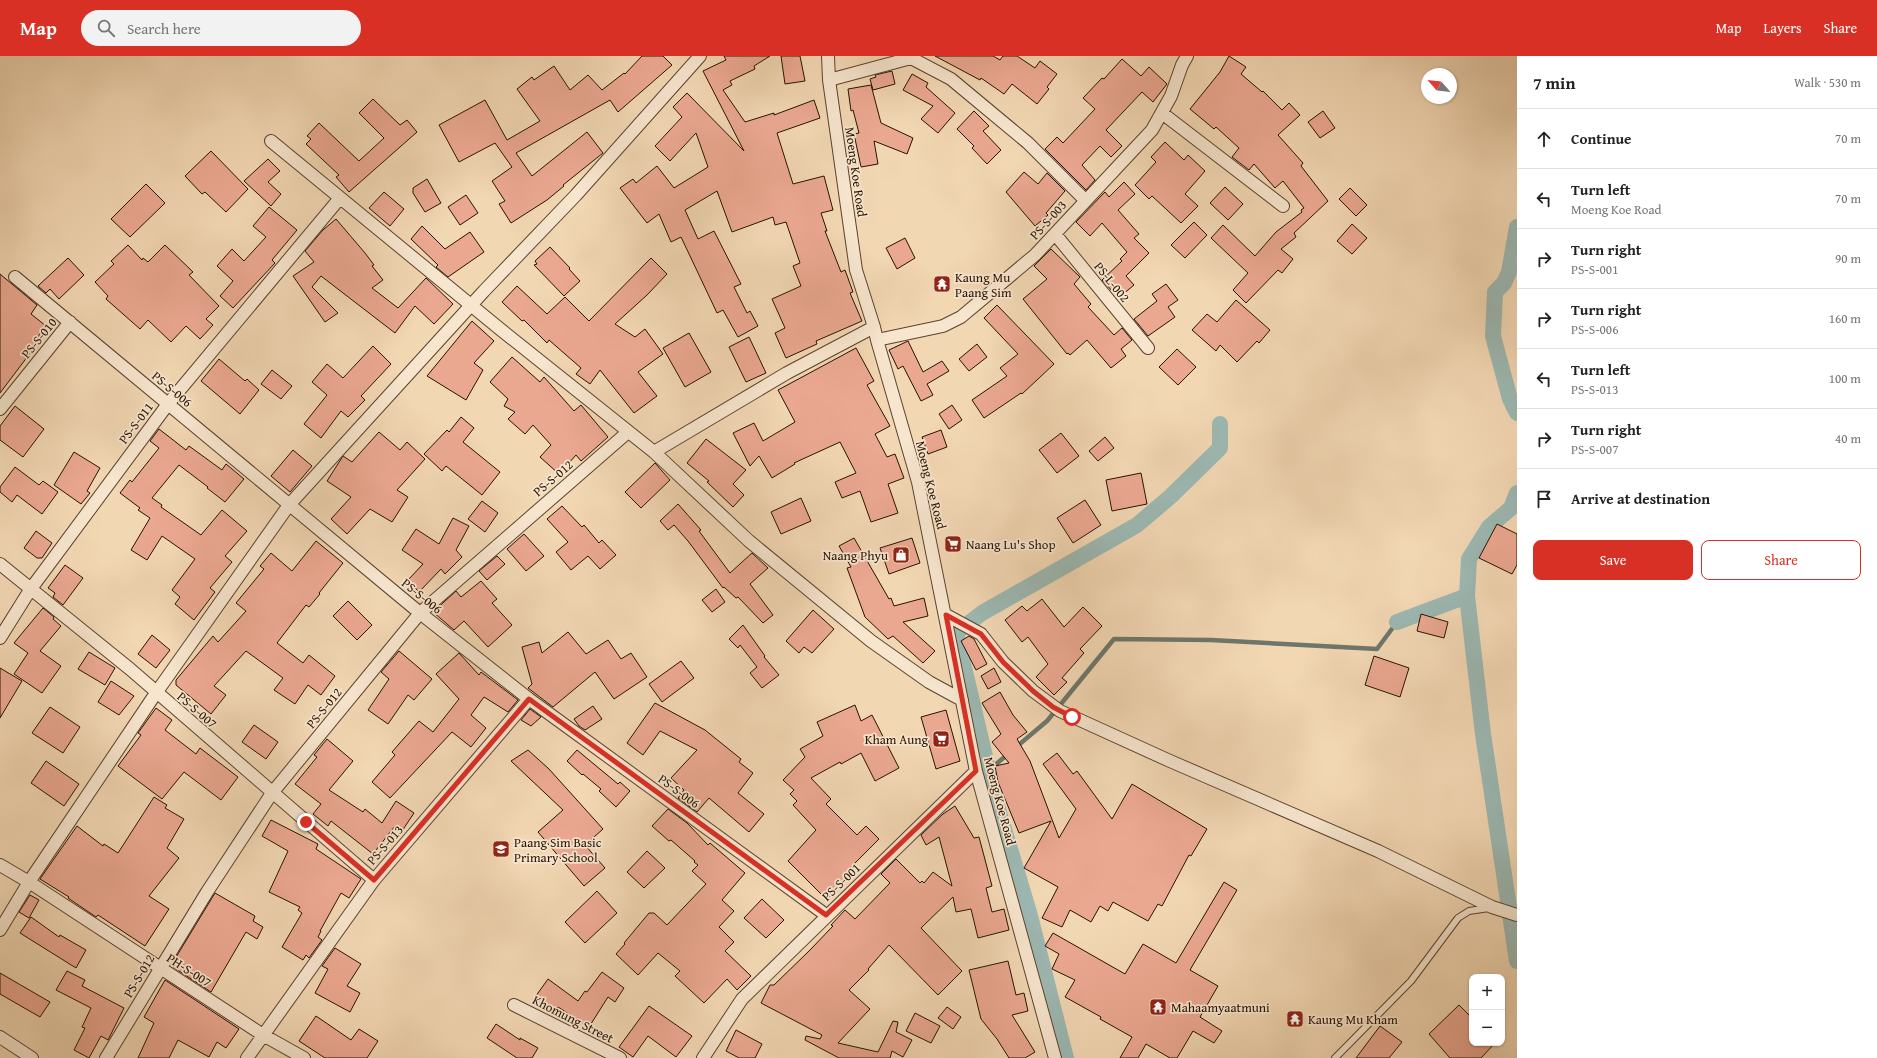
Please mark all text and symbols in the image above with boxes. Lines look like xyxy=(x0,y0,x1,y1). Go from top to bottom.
search box xyxy=(81,10,361,46)
text: Map xyxy=(20,14,57,42)
icon: search xyxy=(95,17,117,39)
text: Search here xyxy=(127,18,201,39)
text: Map xyxy=(1716,18,1742,38)
text: Layers xyxy=(1764,18,1802,38)
text: Share xyxy=(1824,18,1857,38)
north arrow xyxy=(1421,68,1457,104)
text: 7 min xyxy=(1533,70,1575,95)
text: Walk · 530 m xyxy=(1794,73,1861,92)
street label: Moeng Koe Road xyxy=(840,126,872,218)
icon: ahead xyxy=(1533,128,1555,150)
text: Continue xyxy=(1571,128,1632,149)
text: 70 m xyxy=(1835,129,1861,148)
text: Turn left xyxy=(1571,179,1630,200)
icon: left xyxy=(1533,188,1555,210)
text: 70 m xyxy=(1835,189,1861,208)
street label: PS-S-003 xyxy=(1025,196,1071,244)
text: Moeng Koe Road xyxy=(1571,200,1662,219)
text: Turn right xyxy=(1571,239,1642,260)
icon: right xyxy=(1533,248,1555,270)
text: 90 m xyxy=(1835,249,1861,268)
street label: PS-L-002 xyxy=(1090,258,1134,306)
text: PS-S-001 xyxy=(1571,260,1618,279)
place label: Kaung Mu Paang Sim xyxy=(955,268,1012,302)
temple icon: Kaung Mu Paang Sim xyxy=(932,274,952,294)
text: Turn right xyxy=(1571,299,1642,320)
icon: right xyxy=(1533,308,1555,330)
text: 160 m xyxy=(1829,309,1861,328)
street label: PS-S-010 xyxy=(17,314,61,362)
text: PS-S-006 xyxy=(1571,320,1618,339)
text: Turn left xyxy=(1571,359,1630,380)
street label: PS-S-006 xyxy=(148,366,196,412)
icon: left xyxy=(1533,368,1555,390)
text: 100 m xyxy=(1829,369,1861,388)
text: PS-S-013 xyxy=(1571,380,1618,399)
street label: PS-S-011 xyxy=(114,398,158,448)
text: Turn right xyxy=(1571,419,1642,440)
icon: right xyxy=(1533,428,1555,450)
text: 40 m xyxy=(1835,429,1861,448)
street label: Moeng Koe Road xyxy=(911,439,951,531)
text: PS-S-007 xyxy=(1571,440,1618,459)
street label: PS-S-012 xyxy=(529,455,577,501)
icon: arrive xyxy=(1533,488,1555,510)
text: Arrive at destination xyxy=(1571,488,1710,509)
supermarket icon: Naang Lu's Shop xyxy=(943,534,963,554)
place label: Naang Lu's Shop xyxy=(966,535,1055,554)
button: Save xyxy=(1533,540,1693,580)
button: Share xyxy=(1701,540,1861,580)
shop icon: Naang Phyu xyxy=(891,545,911,565)
place label: Naang Phyu xyxy=(823,546,888,565)
street label: PS-S-006 xyxy=(398,574,446,618)
street label: PS-S-012 xyxy=(302,684,346,732)
street label: PS-S-007 xyxy=(173,687,221,733)
route start xyxy=(1063,708,1081,726)
supermarket icon: Kham Aung xyxy=(931,729,951,749)
place label: Kham Aung xyxy=(865,730,929,749)
street label: Moeng Koe Road xyxy=(979,755,1021,847)
street label: PS-S-006 xyxy=(654,769,704,813)
route end xyxy=(297,813,315,831)
street label: PS-S-013 xyxy=(362,821,408,869)
place label: Paang Sim Basic Primary School xyxy=(514,833,602,867)
school or university icon: Paang Sim Basic Primary School xyxy=(491,839,511,859)
street label: PS-S-001 xyxy=(817,859,865,905)
street label: PH-S-007 xyxy=(163,949,215,991)
street label: PS-S-012 xyxy=(119,951,159,1001)
map controls xyxy=(1469,974,1505,1046)
button: + xyxy=(1469,974,1505,1010)
street label: Khomung Street xyxy=(529,990,617,1048)
temple icon: Mahaamyaatmuni xyxy=(1148,997,1168,1017)
place label: Mahaamyaatmuni xyxy=(1171,998,1270,1017)
temple icon: Kaung Mu Kham xyxy=(1285,1009,1305,1029)
place label: Kaung Mu Kham xyxy=(1308,1010,1398,1029)
button: − xyxy=(1469,1010,1505,1046)

